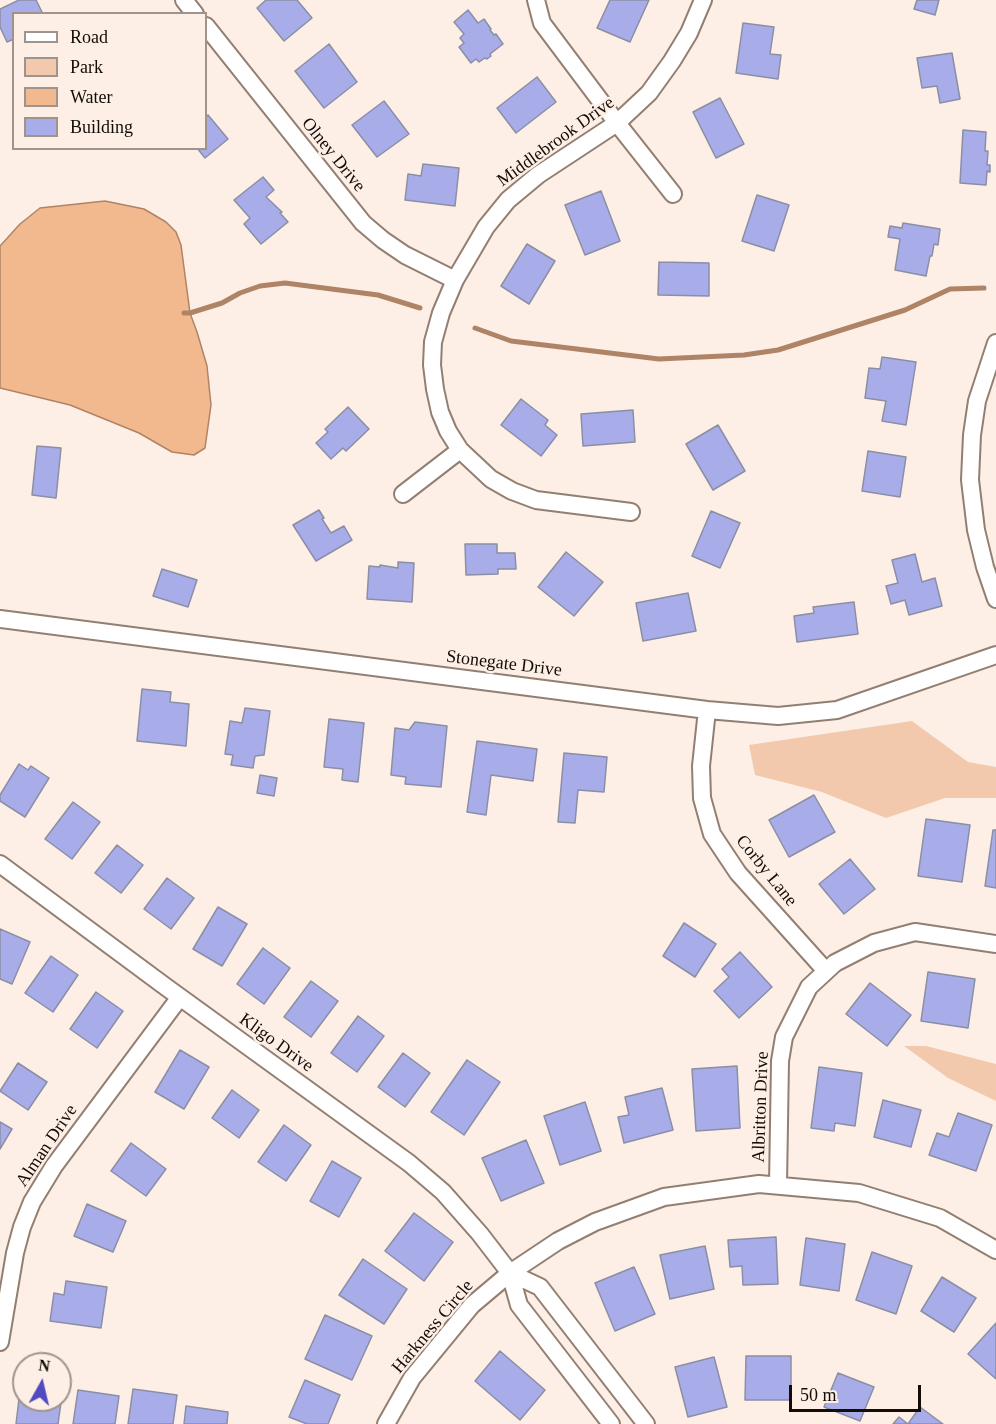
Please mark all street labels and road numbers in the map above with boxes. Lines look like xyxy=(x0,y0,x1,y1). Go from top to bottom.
street label: Middlebrook Drive xyxy=(493,92,619,192)
street label: Olney Drive xyxy=(296,113,370,197)
street label: Stonegate Drive xyxy=(445,646,563,682)
street label: Corby Lane xyxy=(731,831,801,911)
street label: Kligo Drive xyxy=(235,1009,317,1077)
street label: Albritton Drive xyxy=(748,1051,774,1163)
street label: Alman Drive xyxy=(12,1101,82,1191)
street label: Harkness Circle xyxy=(388,1276,478,1378)

